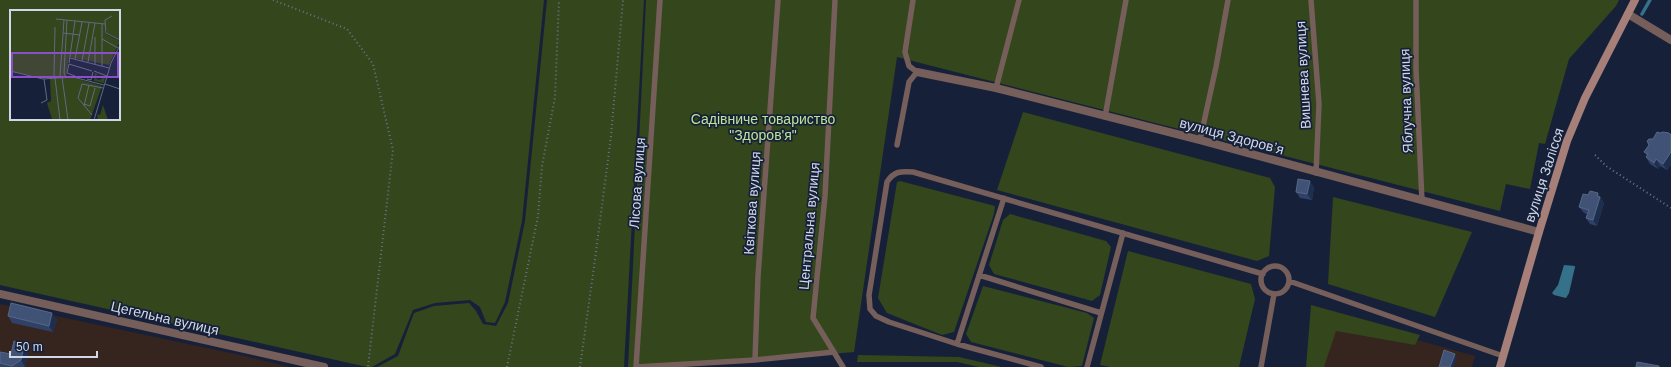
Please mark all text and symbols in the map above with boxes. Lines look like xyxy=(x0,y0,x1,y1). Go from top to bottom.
inset map xyxy=(10,10,120,120)
street label: Вишнева вулиця xyxy=(1292,21,1314,129)
street label: Яблучна вулиця xyxy=(1396,48,1416,154)
park label: Садівниче товариство "Здоров'я" xyxy=(691,111,835,143)
street label: вулиця Здоровʼя xyxy=(1178,114,1286,158)
street label: вулиця Залісся xyxy=(1521,126,1567,224)
street label: Лісова вулиця xyxy=(626,137,648,229)
street label: Квіткова вулиця xyxy=(740,151,764,255)
street label: Центральна вулиця xyxy=(795,161,823,291)
street label: Цегельна вулиця xyxy=(109,298,221,338)
scale bar xyxy=(10,333,97,359)
text: 50 m xyxy=(16,340,43,354)

